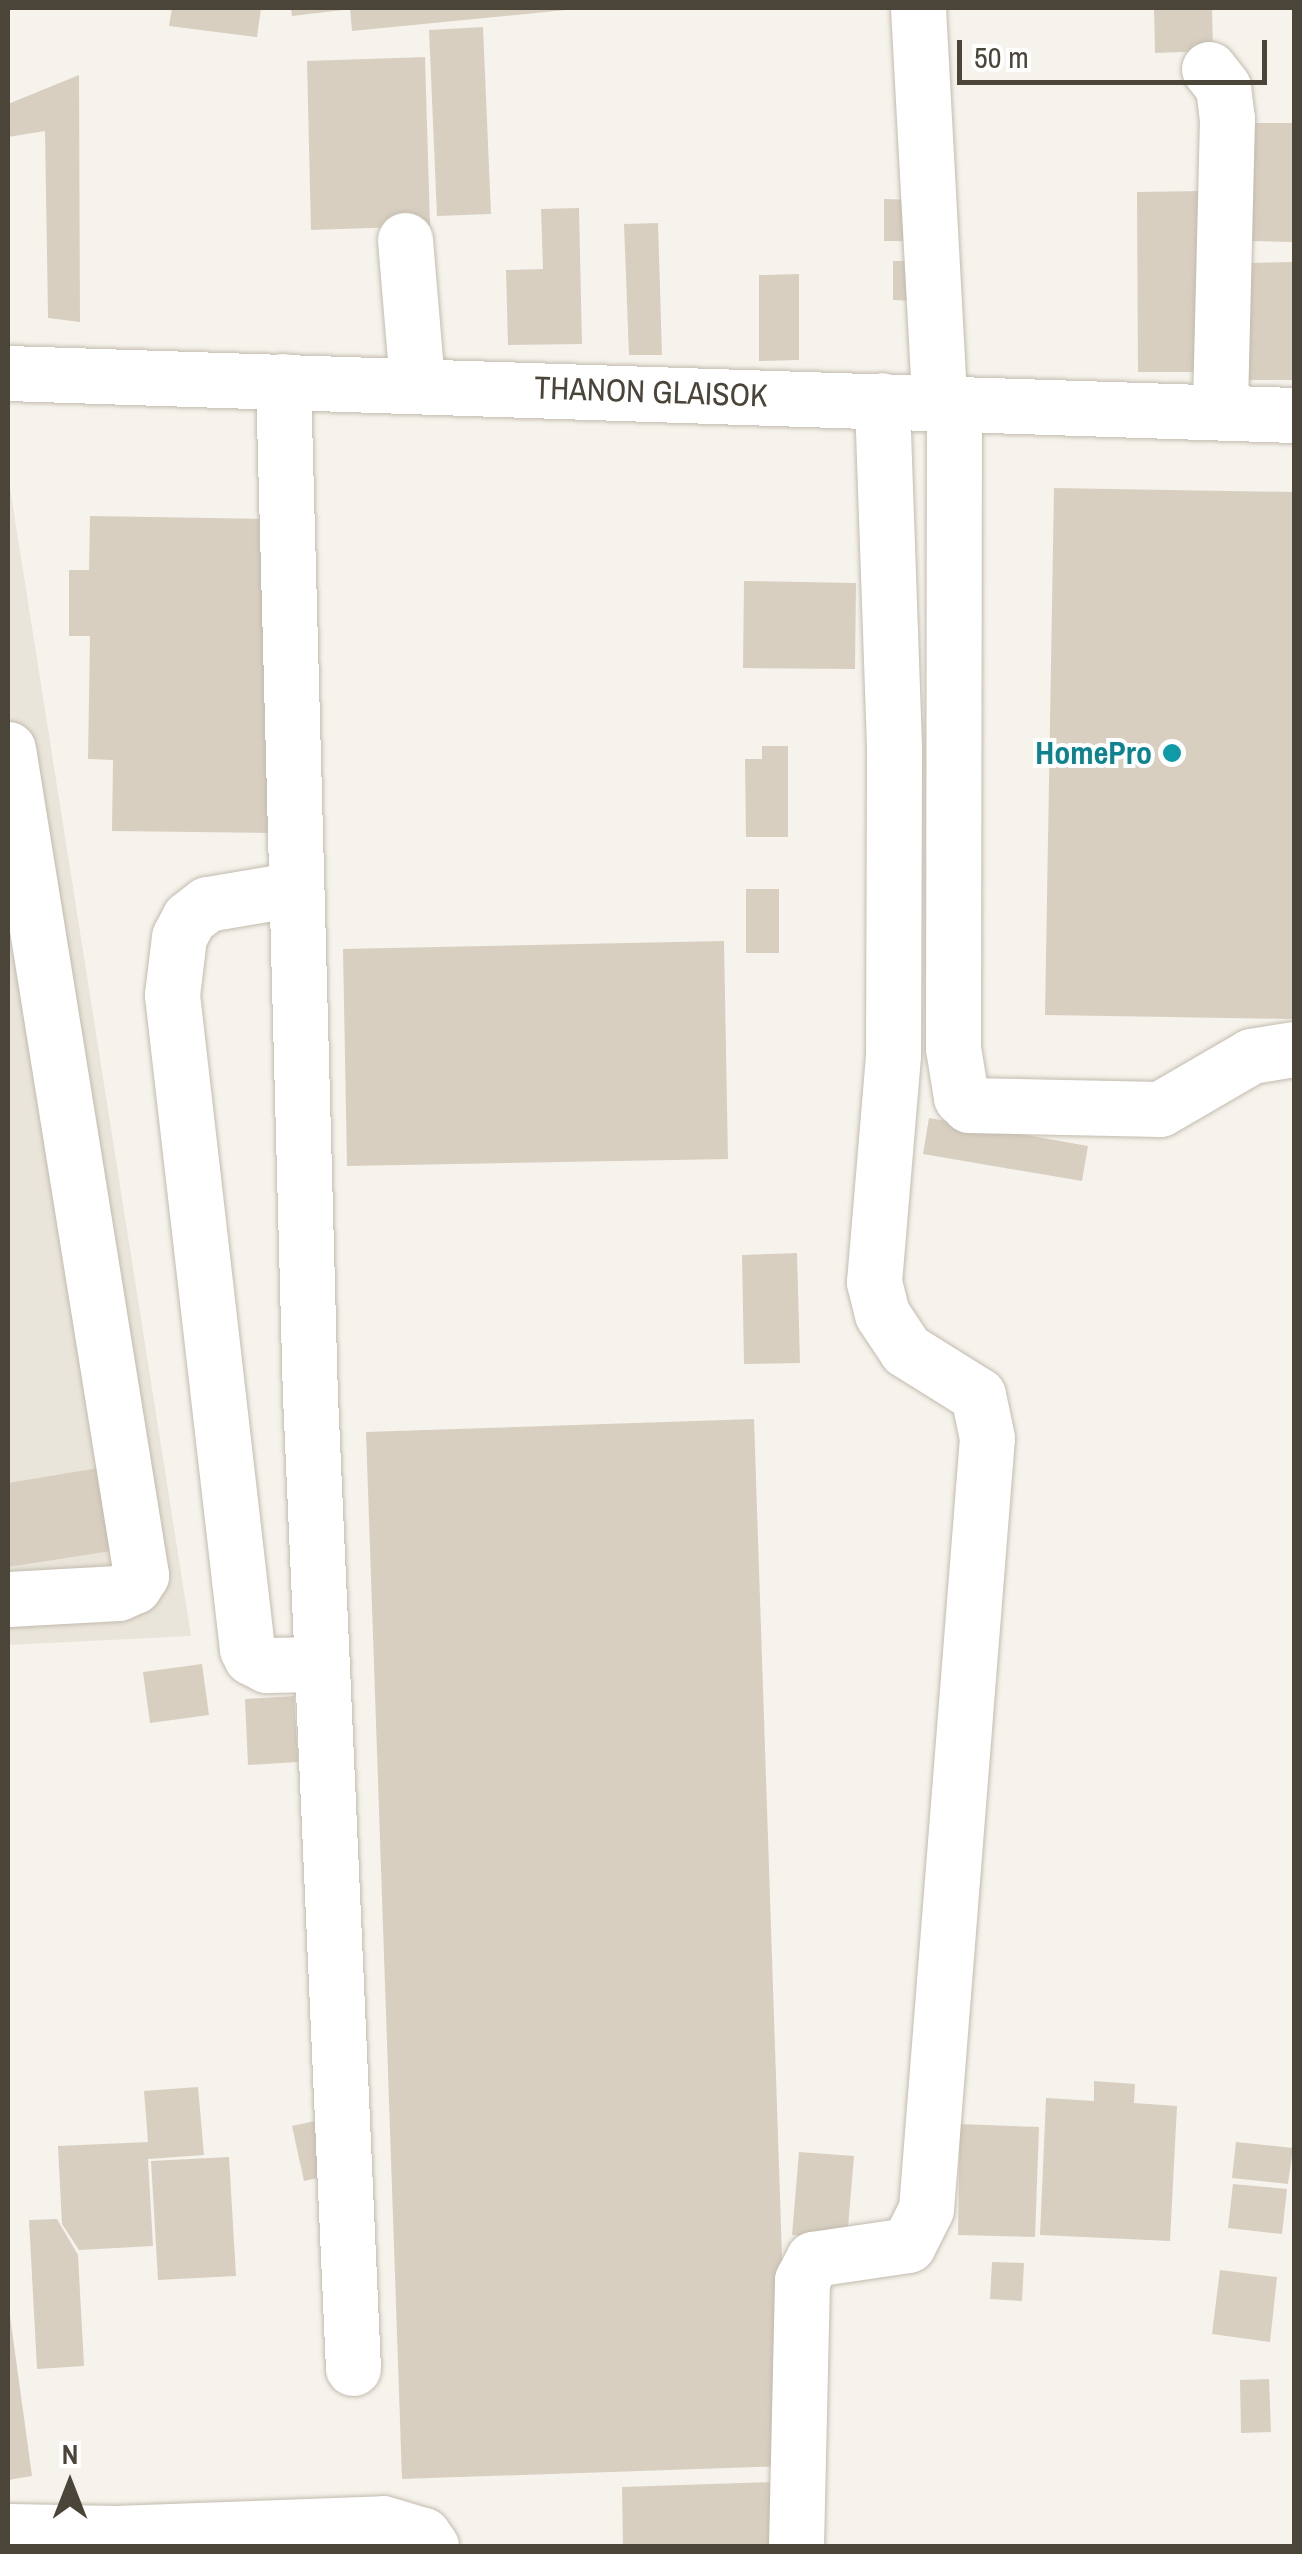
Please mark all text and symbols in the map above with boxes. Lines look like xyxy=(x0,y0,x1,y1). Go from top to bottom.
scale bar xyxy=(962,20,1272,82)
text: 50 m xyxy=(974,37,1029,77)
street label: THANON GLAISOK xyxy=(534,369,768,415)
place label: HomePro xyxy=(1035,734,1152,772)
marker: HomePro xyxy=(1161,742,1183,764)
north arrow xyxy=(20,2434,120,2534)
text: N xyxy=(62,2435,78,2473)

